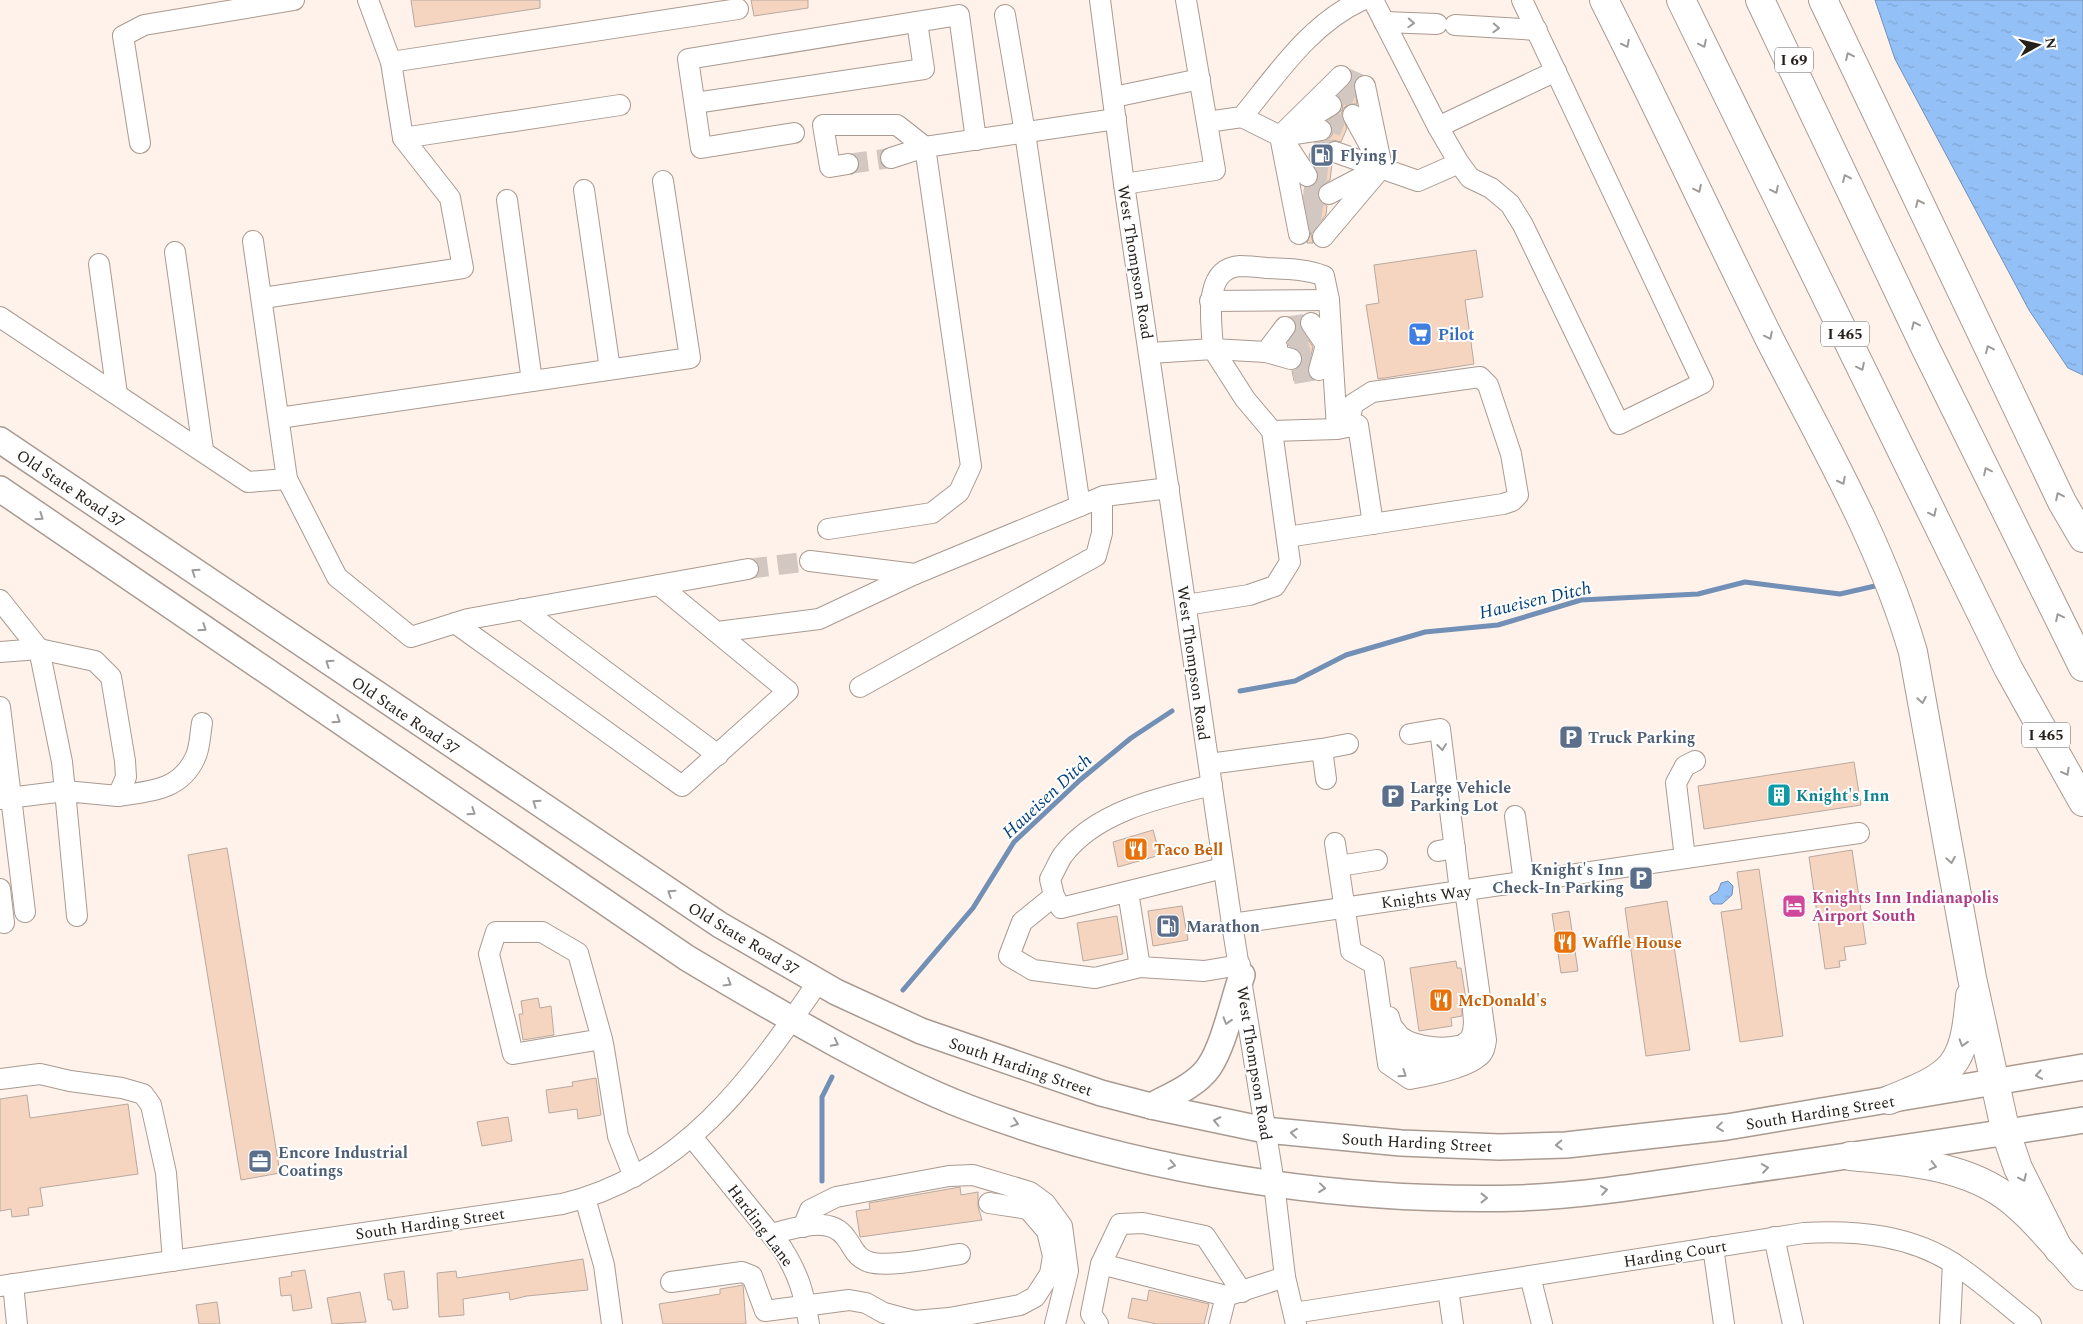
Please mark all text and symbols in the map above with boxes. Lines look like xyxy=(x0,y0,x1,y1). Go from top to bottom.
one-way arrow xyxy=(1407,18,1415,28)
north arrow xyxy=(2013,20,2063,70)
one-way arrow xyxy=(1492,22,1500,33)
text: N xyxy=(2039,36,2062,50)
one-way arrow xyxy=(1620,38,1630,47)
one-way arrow xyxy=(1697,39,1707,48)
road number: I 69 xyxy=(1775,48,1813,72)
one-way arrow xyxy=(1845,52,1856,61)
fuel station icon: Flying J xyxy=(1309,142,1335,168)
place label: Flying J xyxy=(1340,144,1398,168)
one-way arrow xyxy=(1842,174,1852,183)
street label: West Thompson Road xyxy=(1111,183,1159,341)
one-way arrow xyxy=(1692,184,1702,193)
one-way arrow xyxy=(1768,184,1778,193)
one-way arrow xyxy=(1915,199,1925,208)
supermarket icon: Pilot xyxy=(1407,321,1433,347)
one-way arrow xyxy=(1911,321,1922,330)
road number: I 465 xyxy=(1821,322,1869,346)
place label: Pilot xyxy=(1438,323,1474,347)
one-way arrow xyxy=(1762,331,1773,340)
one-way arrow xyxy=(1985,345,1995,354)
one-way arrow xyxy=(1855,362,1865,371)
street label: Old State Road 37 xyxy=(11,444,129,534)
one-way arrow xyxy=(1983,467,1993,476)
one-way arrow xyxy=(1836,475,1846,484)
one-way arrow xyxy=(2055,492,2065,501)
one-way arrow xyxy=(1926,508,1937,517)
one-way arrow xyxy=(34,511,44,520)
one-way arrow xyxy=(191,568,200,578)
water label: Haueisen Ditch xyxy=(1476,574,1594,626)
street label: West Thompson Road xyxy=(1170,584,1216,742)
one-way arrow xyxy=(2054,613,2065,622)
one-way arrow xyxy=(198,622,207,631)
one-way arrow xyxy=(325,659,334,669)
street label: Old State Road 37 xyxy=(346,671,464,761)
one-way arrow xyxy=(1916,696,1927,705)
one-way arrow xyxy=(332,714,341,723)
road number: I 465 xyxy=(2022,722,2070,748)
parking icon: Truck Parking xyxy=(1558,724,1584,750)
place label: Truck Parking xyxy=(1588,726,1696,750)
one-way arrow xyxy=(1436,744,1447,752)
water label: Haueisen Ditch xyxy=(996,748,1098,845)
one-way arrow xyxy=(2060,766,2070,775)
place label: Large Vehicle Parking Lot xyxy=(1410,776,1511,818)
building icon: Knight's Inn xyxy=(1766,782,1792,808)
parking icon: Large Vehicle Parking Lot xyxy=(1380,783,1406,809)
place label: Knight's Inn xyxy=(1796,784,1890,808)
one-way arrow xyxy=(533,800,542,809)
one-way arrow xyxy=(466,806,475,815)
restaurant icon: Taco Bell xyxy=(1123,836,1149,862)
place label: Taco Bell xyxy=(1154,838,1223,862)
one-way arrow xyxy=(1945,856,1955,865)
place label: Knight's Inn Check-In Parking xyxy=(1492,858,1624,900)
parking icon: Knight's Inn Check-In Parking xyxy=(1628,865,1654,891)
street label: Knights Way xyxy=(1379,879,1474,915)
place label: Knights Inn Indianapolis Airport South xyxy=(1812,886,1999,928)
one-way arrow xyxy=(667,890,676,900)
hotel icon: Knights Inn Indianapolis Airport South xyxy=(1781,893,1807,919)
street label: Old State Road 37 xyxy=(683,896,804,982)
fuel station icon: Marathon xyxy=(1155,913,1181,939)
place label: Marathon xyxy=(1186,915,1260,939)
restaurant icon: Waffle House xyxy=(1552,929,1578,955)
place label: Waffle House xyxy=(1582,931,1682,955)
one-way arrow xyxy=(723,977,732,986)
street label: West Thompson Road xyxy=(1230,984,1278,1142)
restaurant icon: McDonald's xyxy=(1428,987,1454,1013)
place label: McDonald's xyxy=(1458,989,1547,1013)
one-way arrow xyxy=(1222,1017,1232,1025)
street label: South Harding Street xyxy=(946,1031,1096,1103)
one-way arrow xyxy=(829,1037,838,1047)
one-way arrow xyxy=(1958,1038,1968,1047)
one-way arrow xyxy=(1397,1068,1406,1077)
one-way arrow xyxy=(2035,1069,2044,1080)
street label: South Harding Street xyxy=(1744,1089,1897,1137)
one-way arrow xyxy=(1213,1116,1222,1127)
one-way arrow xyxy=(1011,1118,1019,1128)
one-way arrow xyxy=(1716,1122,1725,1132)
street label: South Harding Street xyxy=(1341,1127,1493,1159)
one-way arrow xyxy=(1289,1128,1297,1139)
one-way arrow xyxy=(1555,1140,1563,1151)
place label: Encore Industrial Coatings xyxy=(278,1141,408,1183)
office icon: Encore Industrial Coatings xyxy=(247,1148,273,1174)
one-way arrow xyxy=(1168,1159,1177,1169)
one-way arrow xyxy=(1929,1160,1938,1171)
one-way arrow xyxy=(1761,1163,1770,1173)
one-way arrow xyxy=(2017,1173,2027,1182)
street label: Harding Lane xyxy=(721,1179,799,1272)
one-way arrow xyxy=(1318,1182,1326,1193)
one-way arrow xyxy=(1601,1185,1609,1196)
one-way arrow xyxy=(1480,1193,1488,1203)
street label: South Harding Street xyxy=(354,1202,507,1246)
street label: Harding Court xyxy=(1622,1234,1729,1274)

